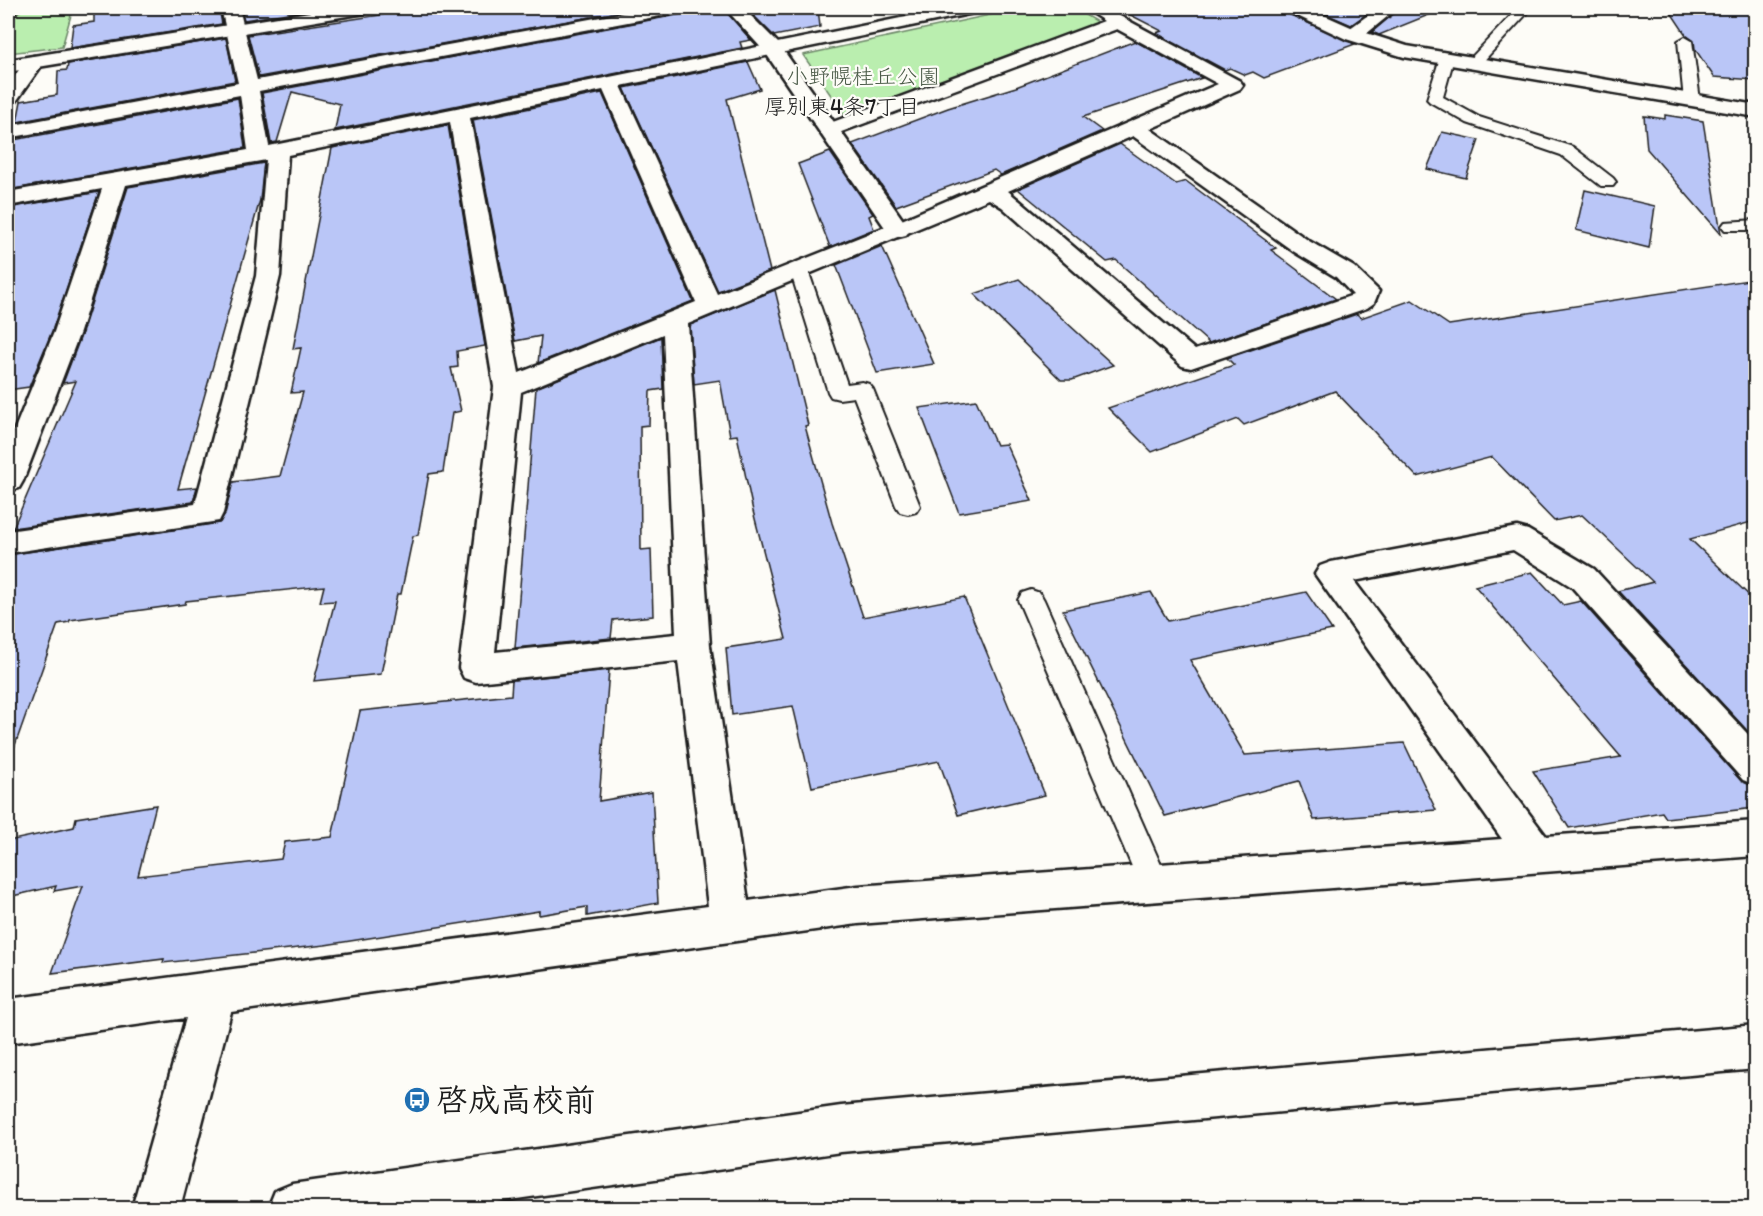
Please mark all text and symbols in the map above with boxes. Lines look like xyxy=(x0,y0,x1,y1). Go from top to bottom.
park label: 小野幌桂丘公園 xyxy=(786,63,940,90)
district label: 厚別東4条7丁目 xyxy=(764,93,920,120)
place label: 啓成高校前 xyxy=(436,1081,596,1119)
bus stop icon: 啓成高校前 xyxy=(402,1085,432,1115)

